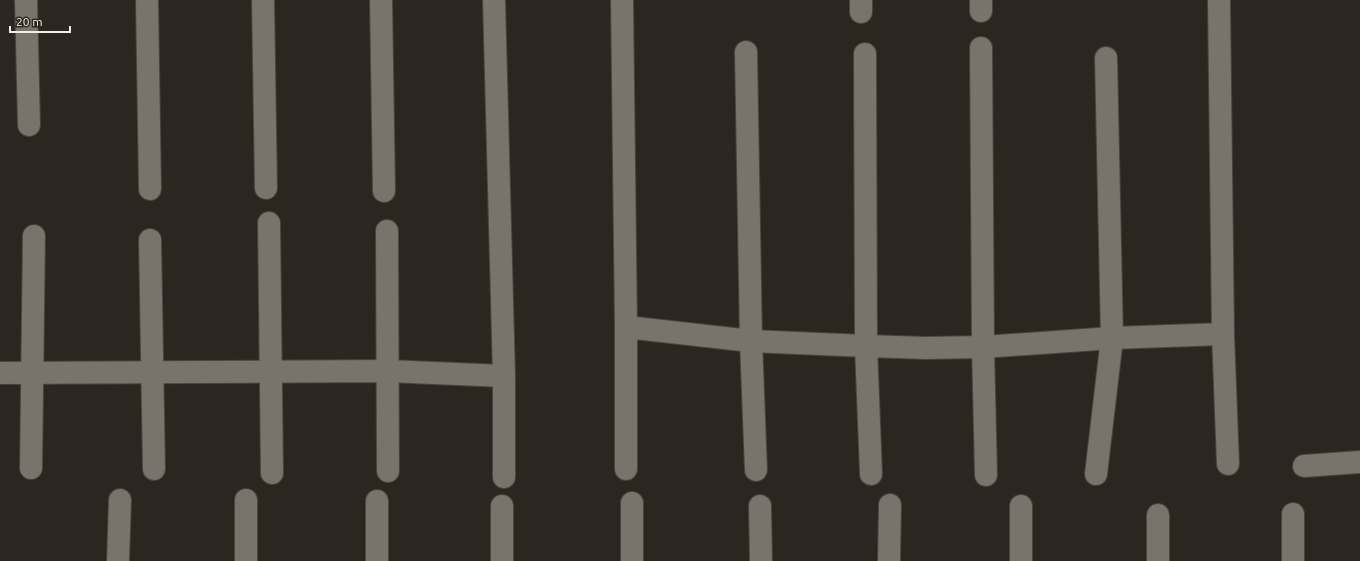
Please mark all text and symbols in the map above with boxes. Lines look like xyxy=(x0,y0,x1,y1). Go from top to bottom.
scale bar xyxy=(10,8,70,34)
text: 20 m xyxy=(16,15,43,28)

